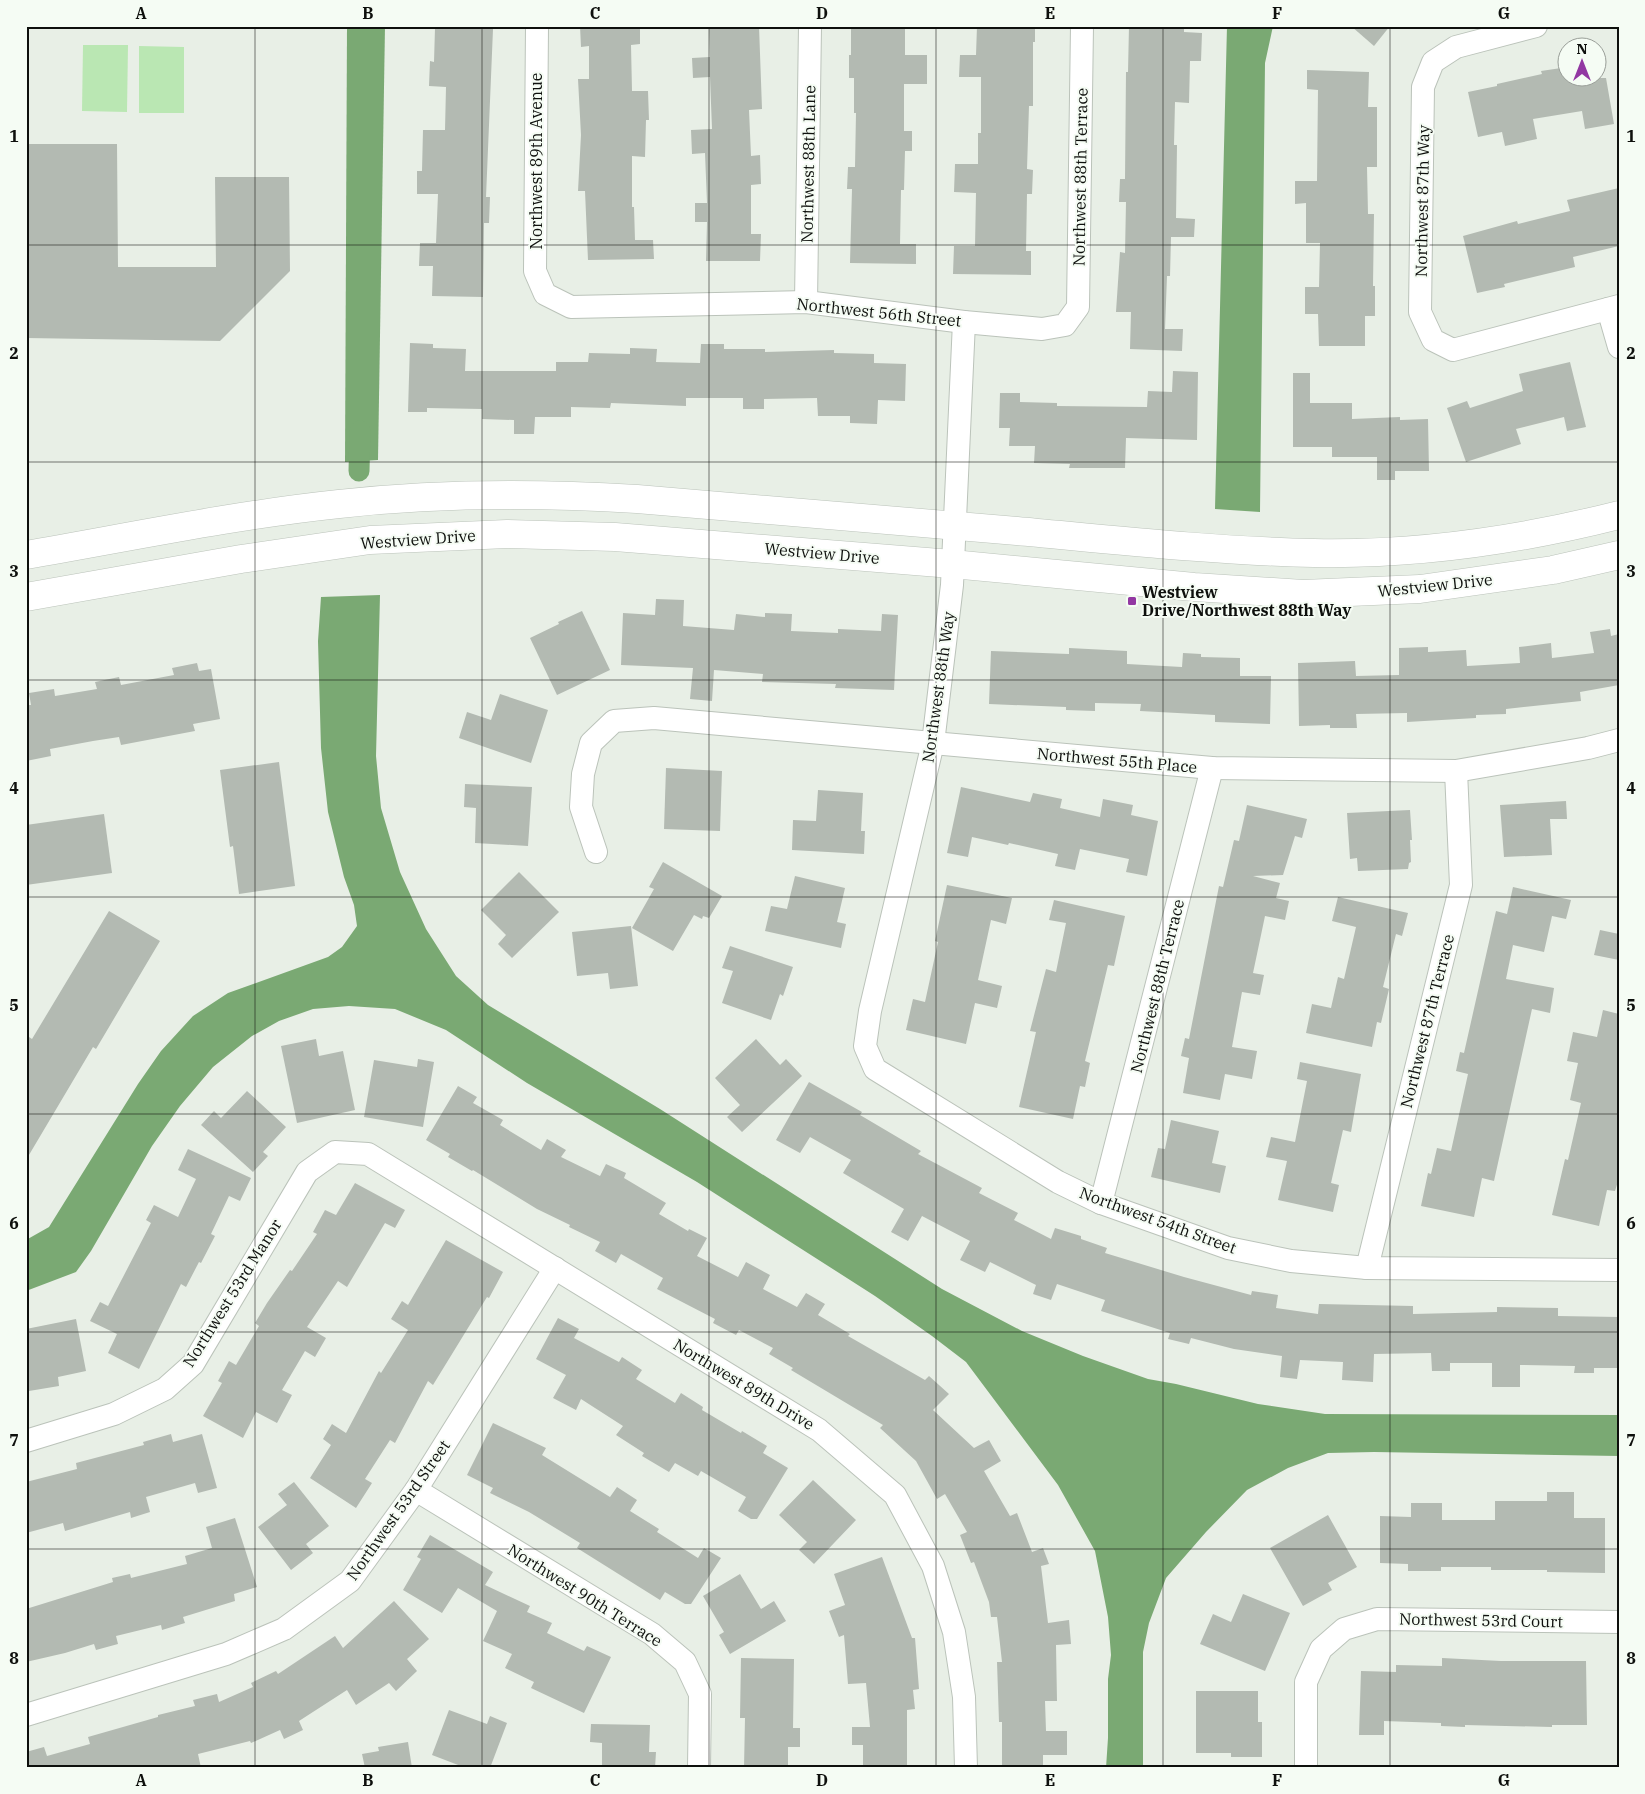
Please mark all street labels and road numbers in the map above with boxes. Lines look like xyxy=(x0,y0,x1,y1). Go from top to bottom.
street label: Northwest 89th Avenue xyxy=(526,73,546,249)
street label: Northwest 88th Lane xyxy=(797,85,819,243)
street label: Northwest 88th Terrace xyxy=(1068,88,1092,266)
street label: Northwest 87th Way xyxy=(1411,124,1433,277)
street label: Northwest 56th Street xyxy=(796,293,963,331)
street label: Westview Drive xyxy=(360,525,476,553)
street label: Westview Drive xyxy=(764,538,880,568)
street label: Westview Drive xyxy=(1377,569,1493,601)
street label: Northwest 88th Way xyxy=(918,610,959,764)
street label: Northwest 55th Place xyxy=(1036,743,1198,777)
street label: Northwest 88th Terrace xyxy=(1126,897,1188,1075)
street label: Northwest 87th Terrace xyxy=(1396,932,1458,1110)
street label: Northwest 54th Street xyxy=(1077,1182,1240,1258)
street label: Northwest 53rd Manor xyxy=(178,1215,286,1371)
street label: Northwest 89th Drive xyxy=(670,1334,818,1434)
street label: Northwest 53rd Street xyxy=(342,1436,454,1584)
street label: Northwest 90th Terrace xyxy=(504,1539,666,1651)
street label: Northwest 53rd Court xyxy=(1399,1609,1563,1631)

